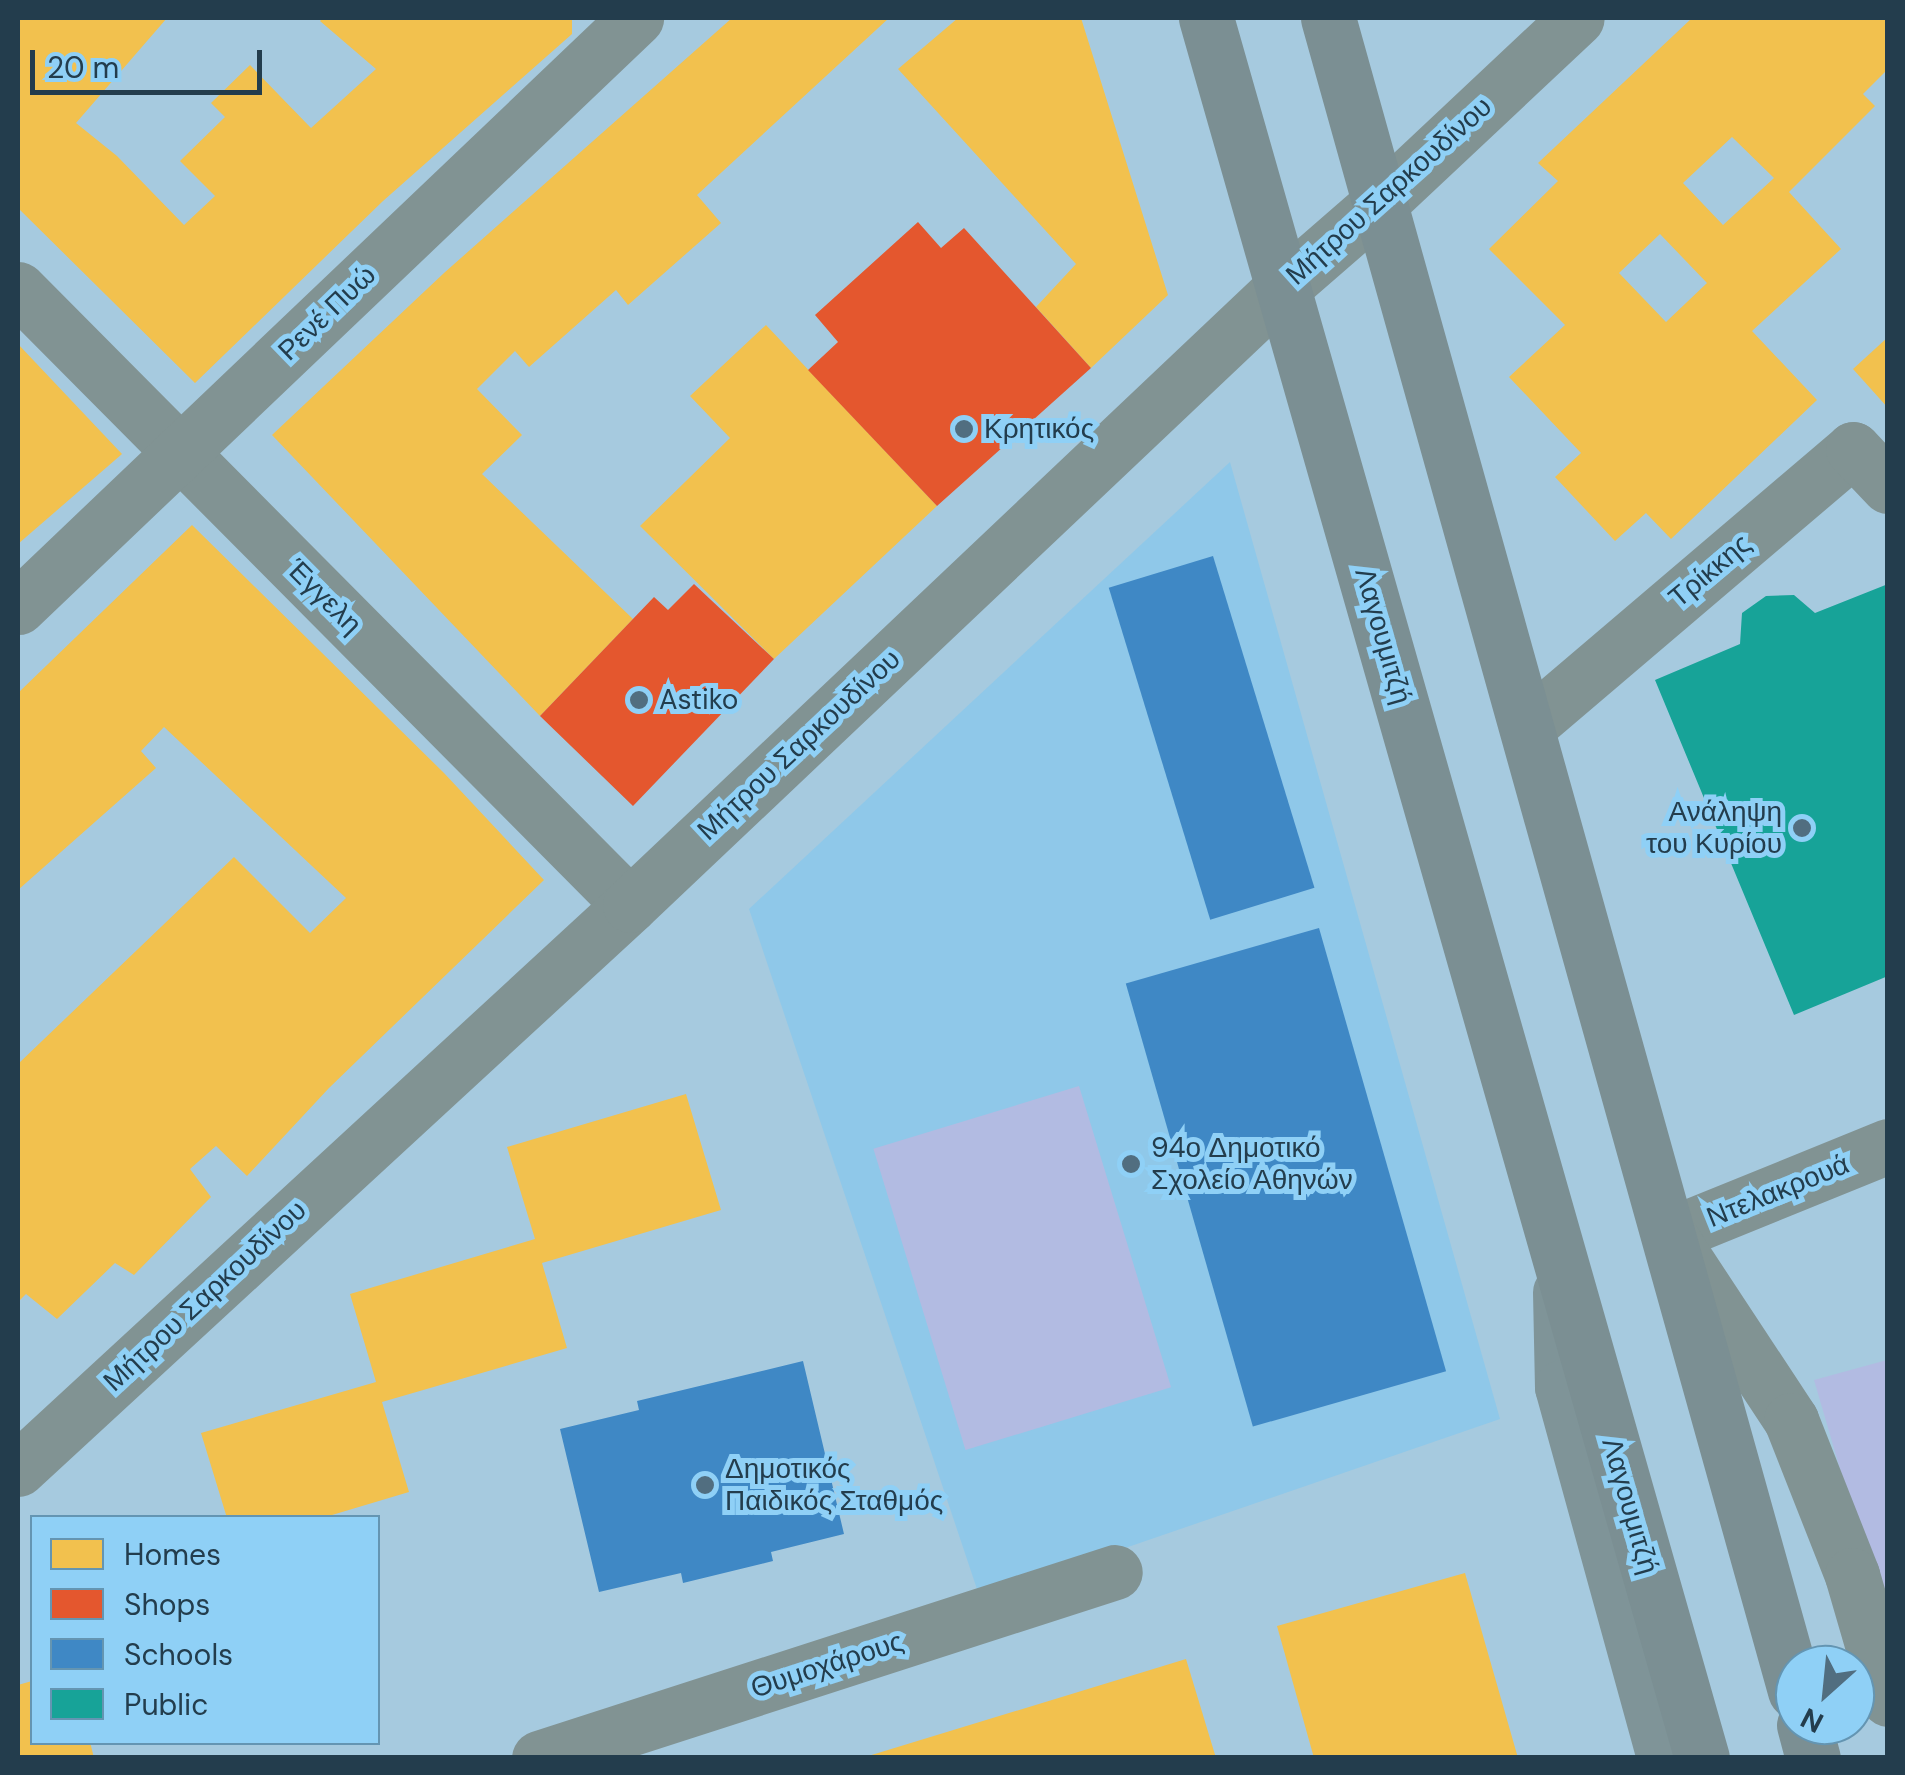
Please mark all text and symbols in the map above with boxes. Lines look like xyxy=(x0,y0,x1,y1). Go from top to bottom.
scale bar xyxy=(35,30,268,92)
text: 20 m xyxy=(47,48,119,87)
street label: Μήτρου Σαρκουδίνου xyxy=(1279,90,1499,292)
street label: Ρενέ Πυώ xyxy=(271,258,383,368)
place label: Κρητικός xyxy=(984,412,1094,446)
marker: Κρητικός xyxy=(953,418,975,440)
street label: Τρίκκης xyxy=(1662,527,1758,615)
street label: Έγγελη xyxy=(280,553,368,641)
street label: Λαγουμιτζή xyxy=(1348,564,1418,708)
street label: Μήτρου Σαρκουδίνου xyxy=(691,642,907,848)
place label: Astiko xyxy=(659,683,738,717)
marker: Astiko xyxy=(628,689,650,711)
place label: Ανάληψη του Κυρίου xyxy=(1646,795,1782,861)
marker: Ανάληψη του Κυρίου xyxy=(1791,817,1813,839)
place label: 94ο Δημοτικό Σχολείο Αθηνών xyxy=(1151,1131,1353,1197)
street label: Ντελακρουά xyxy=(1702,1147,1854,1235)
marker: 94ο Δημοτικό Σχολείο Αθηνών xyxy=(1120,1153,1142,1175)
street label: Μήτρου Σαρκουδίνου xyxy=(97,1193,313,1399)
street label: Λαγουμιτζή xyxy=(1595,1434,1665,1578)
place label: Δημοτικός Παιδικός Σταθμός xyxy=(725,1452,943,1518)
marker: Δημοτικός Παιδικός Σταθμός xyxy=(694,1474,716,1496)
legend xyxy=(30,1515,380,1745)
text: Homes xyxy=(124,1535,221,1574)
text: Shops xyxy=(124,1585,210,1624)
street label: Θυμοχάρους xyxy=(746,1625,908,1705)
text: Schools xyxy=(124,1635,233,1674)
north arrow xyxy=(1775,1645,1875,1745)
text: Public xyxy=(124,1685,208,1724)
text: N xyxy=(1795,1699,1830,1742)

